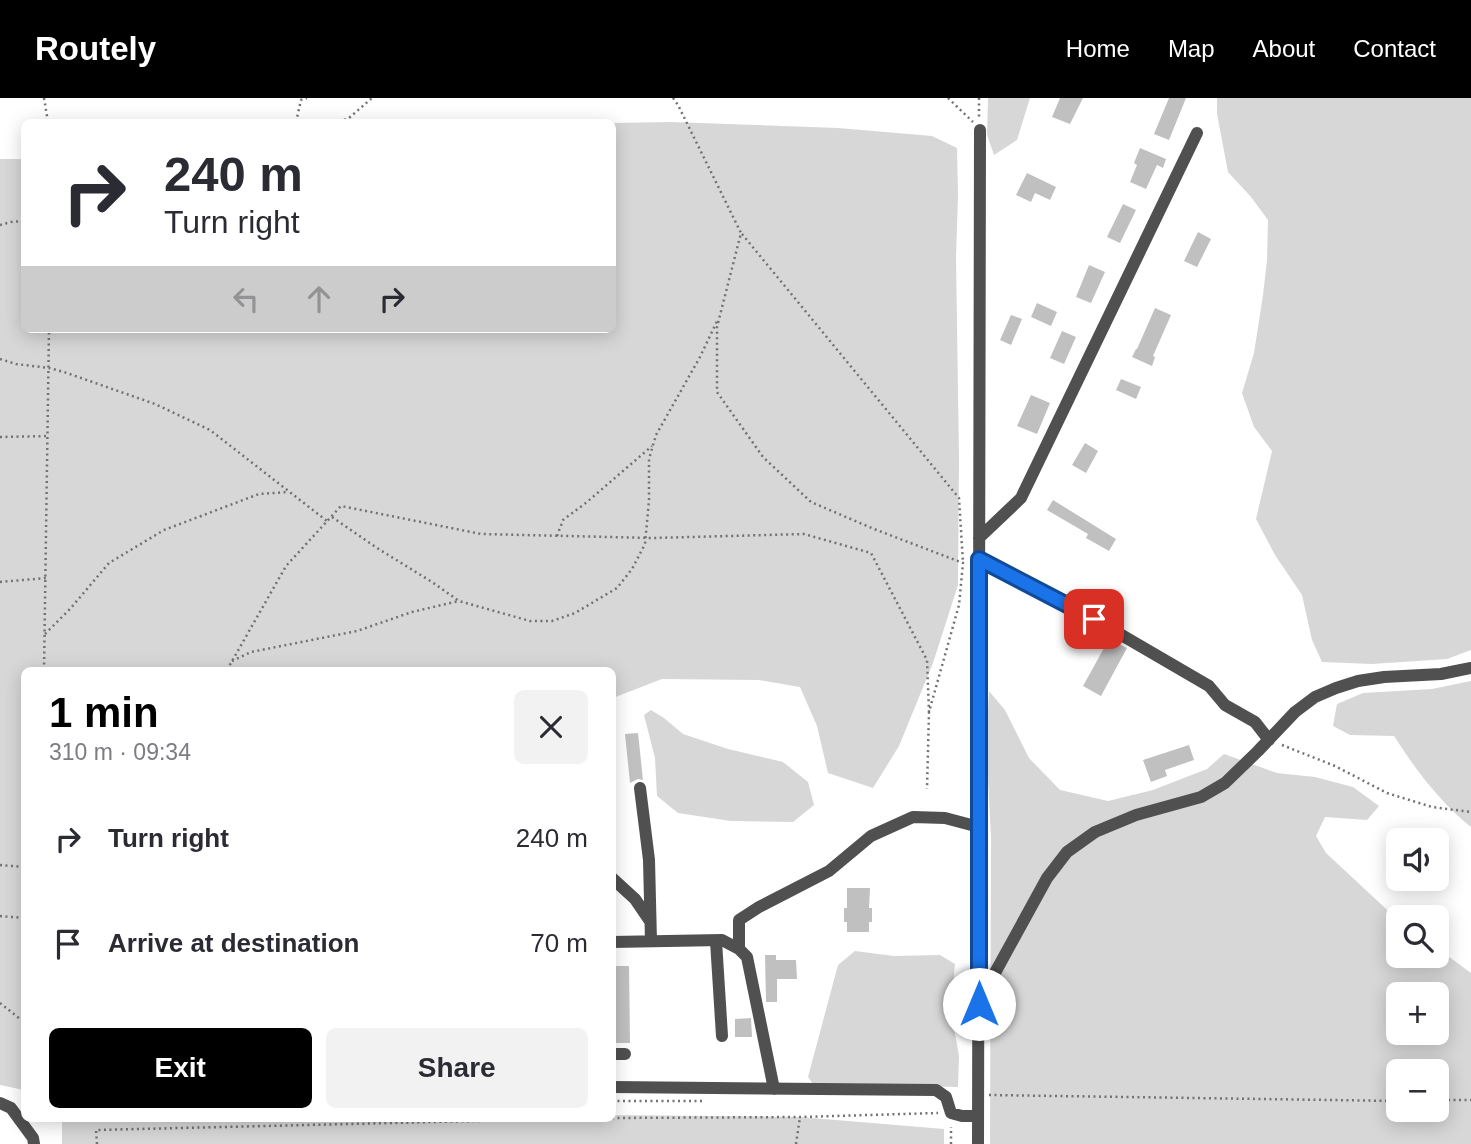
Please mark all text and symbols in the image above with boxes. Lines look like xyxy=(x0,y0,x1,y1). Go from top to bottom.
text: Routely xyxy=(35,30,156,67)
text: Home xyxy=(1066,35,1130,62)
text: Map xyxy=(1168,35,1215,62)
text: About xyxy=(1253,35,1315,62)
text: Contact xyxy=(1353,35,1436,62)
icon: right xyxy=(49,147,140,238)
text: 240 m xyxy=(164,147,303,201)
text: Turn right xyxy=(164,204,300,240)
icon: left xyxy=(227,280,265,318)
icon: ahead xyxy=(300,280,338,318)
icon: right xyxy=(373,280,411,318)
pin xyxy=(1064,589,1124,649)
icon: arrive xyxy=(1075,600,1113,638)
text: 1 min xyxy=(49,689,159,736)
button: close xyxy=(514,690,588,764)
text: 310 m · 09:34 xyxy=(49,739,191,765)
icon: right xyxy=(49,820,87,858)
text: Turn right xyxy=(108,823,229,853)
text: 240 m xyxy=(516,823,588,853)
map controls xyxy=(1386,828,1449,1122)
button: sound xyxy=(1386,828,1449,891)
button: search xyxy=(1386,905,1449,968)
icon: arrive xyxy=(49,925,87,963)
text: Arrive at destination xyxy=(108,928,359,958)
text: 70 m xyxy=(530,928,588,958)
position arrow xyxy=(942,967,1016,1041)
button: + xyxy=(1386,982,1449,1045)
button: Exit xyxy=(49,1028,312,1108)
button: Share xyxy=(326,1028,588,1108)
button: − xyxy=(1386,1059,1449,1122)

